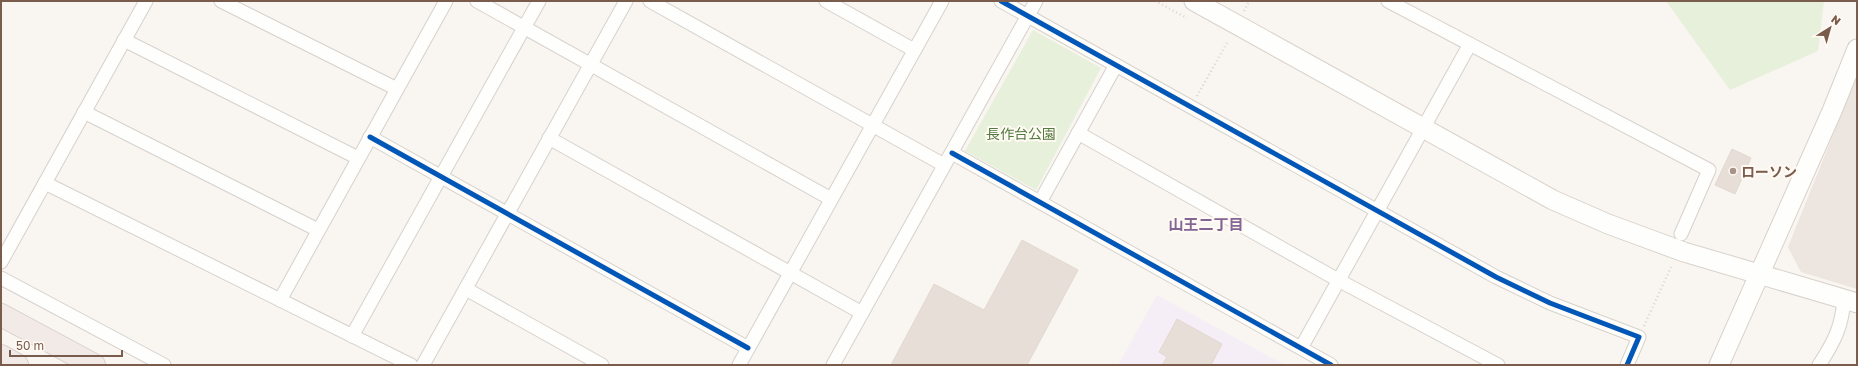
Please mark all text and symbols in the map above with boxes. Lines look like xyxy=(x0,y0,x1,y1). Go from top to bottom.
north arrow xyxy=(1810,8,1850,48)
text: N xyxy=(1829,12,1844,27)
park label: 長作台公園 xyxy=(986,125,1056,142)
place label: ローソン xyxy=(1741,163,1797,180)
marker: ローソン xyxy=(1728,166,1738,176)
district label: 山王二丁目 xyxy=(1168,215,1244,233)
scale bar xyxy=(10,332,122,358)
text: 50 m xyxy=(16,338,44,353)

